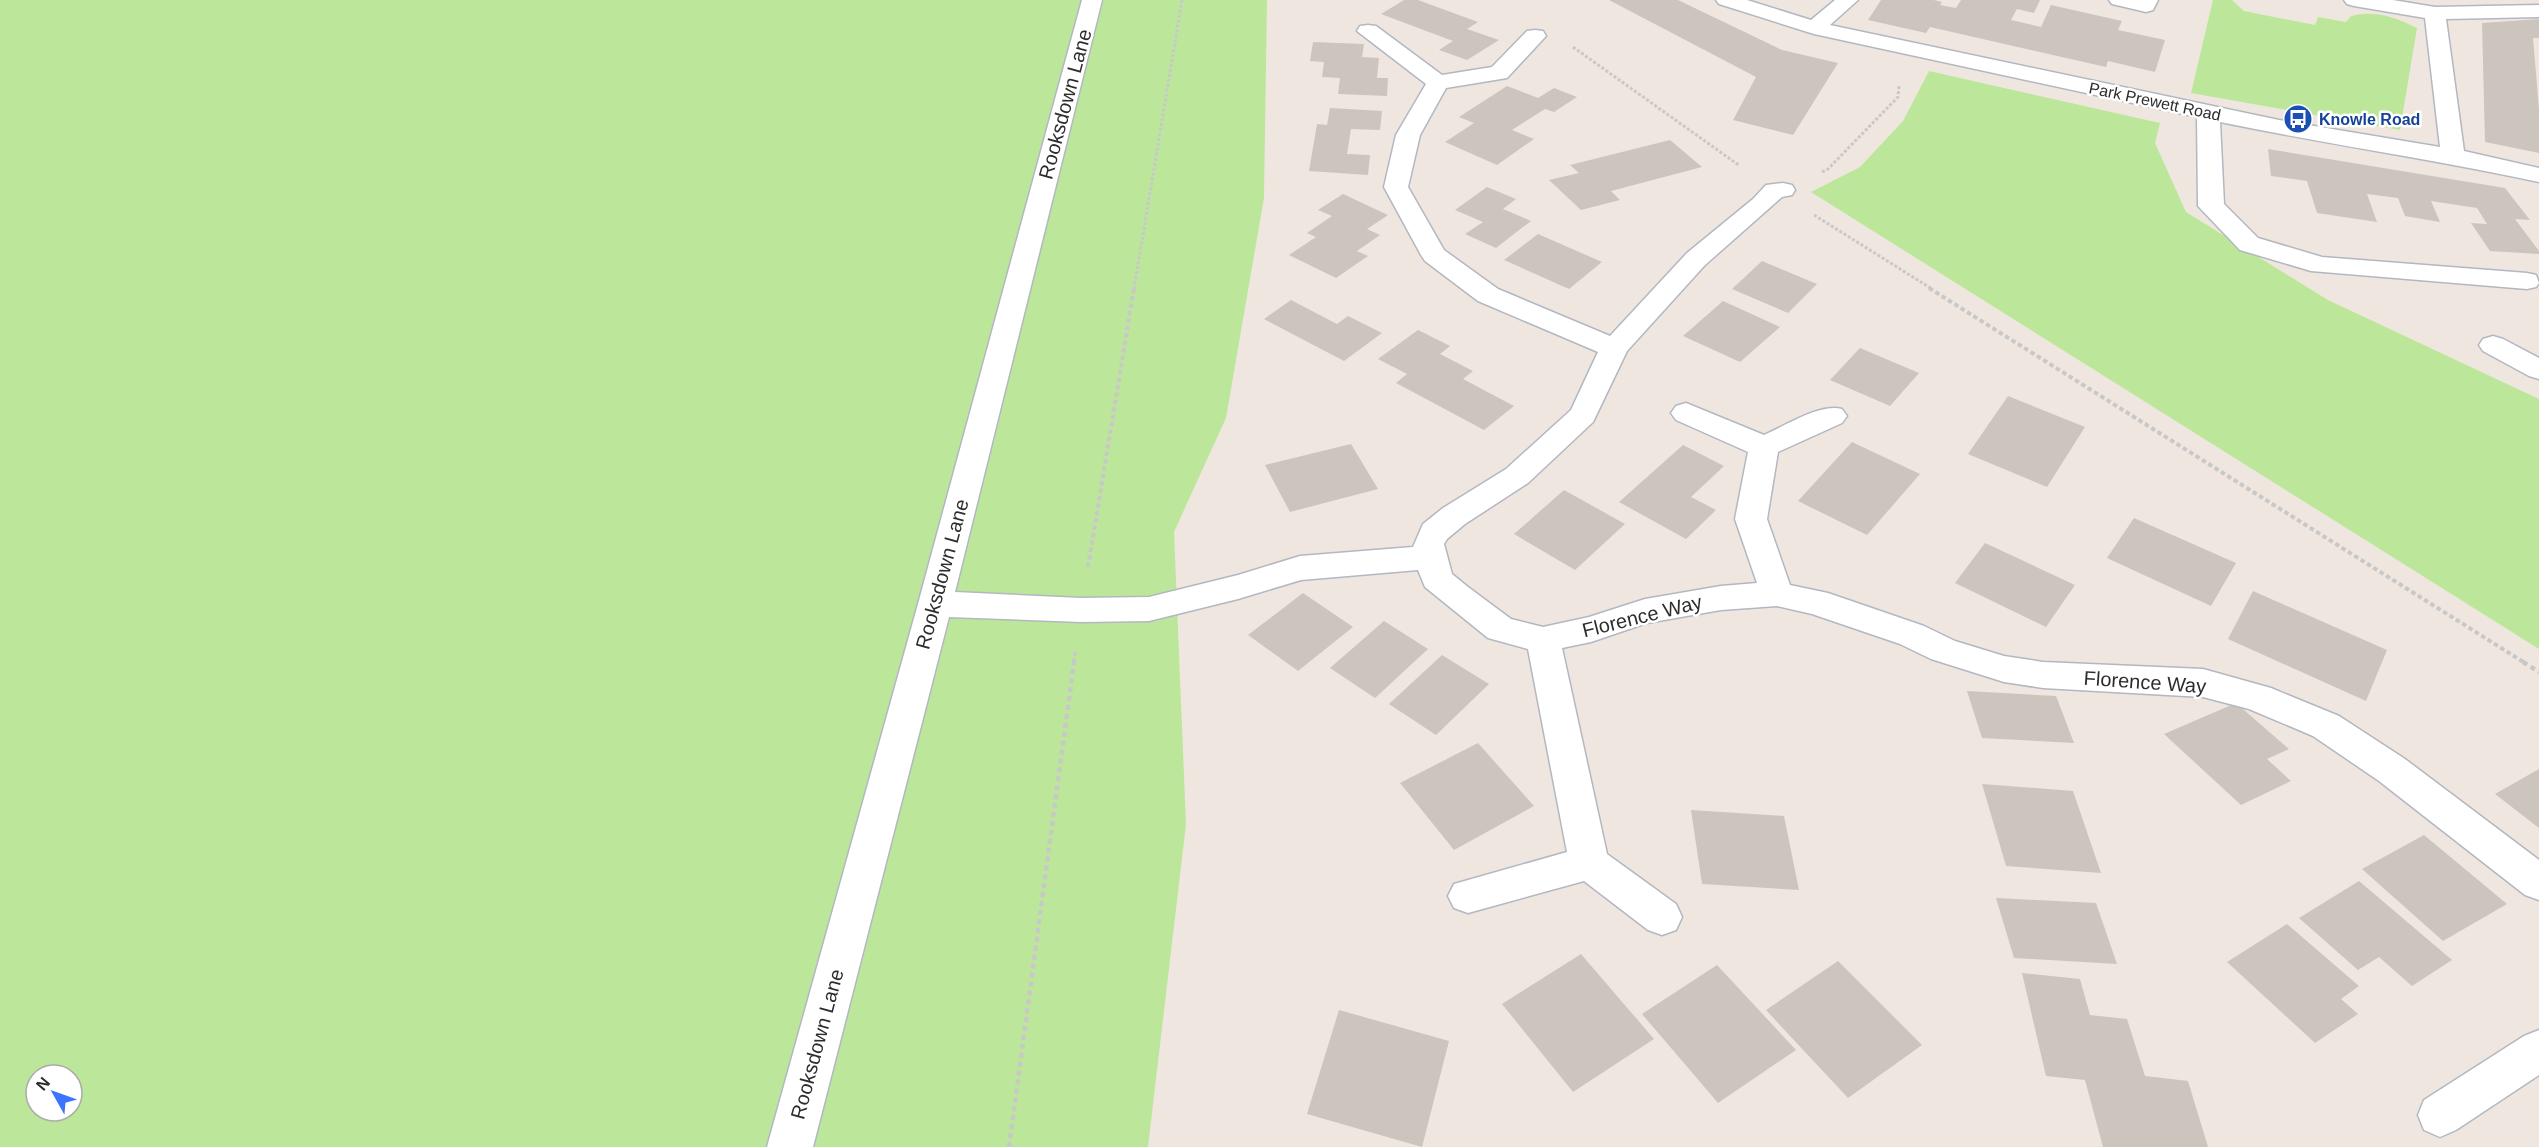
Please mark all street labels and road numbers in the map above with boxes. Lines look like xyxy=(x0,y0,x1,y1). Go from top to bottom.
street label: Rooksdown Lane xyxy=(1034,27,1096,181)
street label: Park Prewett Road xyxy=(2087,79,2222,124)
street label: Rooksdown Lane xyxy=(911,497,973,651)
street label: Florence Way xyxy=(1580,590,1704,642)
street label: Florence Way xyxy=(2083,667,2207,697)
street label: Rooksdown Lane xyxy=(786,967,848,1121)

